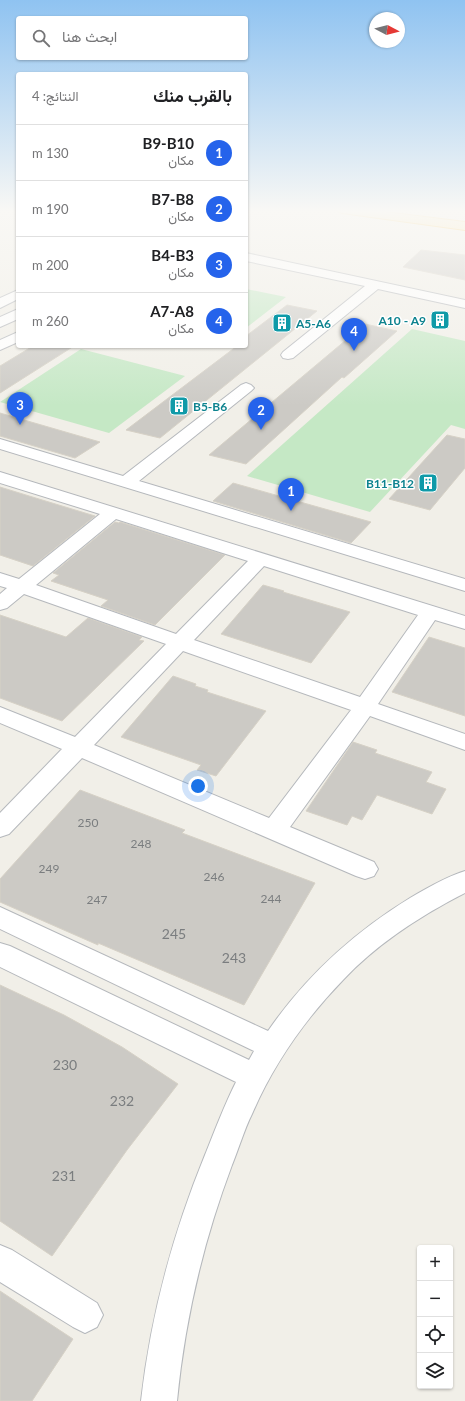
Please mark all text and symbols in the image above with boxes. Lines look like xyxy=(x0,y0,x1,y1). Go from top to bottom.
north arrow xyxy=(369,12,405,48)
search box xyxy=(16,16,248,60)
icon: search xyxy=(30,27,52,49)
text: ابحث هنا xyxy=(62,27,117,45)
text: بالقرب منك xyxy=(153,85,232,106)
text: النتائج: 4 xyxy=(32,88,79,104)
text: B9-B10 xyxy=(143,134,194,152)
text: 130 m xyxy=(32,145,69,161)
text: 1 xyxy=(215,145,223,161)
text: مكان xyxy=(168,152,194,168)
text: B7-B8 xyxy=(151,190,194,208)
text: 190 m xyxy=(32,201,69,217)
text: 2 xyxy=(215,201,223,217)
text: مكان xyxy=(168,208,194,224)
text: B4-B3 xyxy=(151,246,194,264)
text: 200 m xyxy=(32,257,69,273)
text: 3 xyxy=(215,257,223,273)
text: مكان xyxy=(168,264,194,280)
text: A7-A8 xyxy=(150,302,194,320)
building icon: A10 - A9 xyxy=(429,309,451,331)
building icon: A5-A6 xyxy=(271,312,293,334)
text: 260 m xyxy=(32,313,69,329)
text: 4 xyxy=(215,313,223,329)
place label: A10 - A9 xyxy=(378,313,426,328)
place label: A5-A6 xyxy=(295,316,331,331)
pin: 4 xyxy=(341,318,367,351)
text: مكان xyxy=(168,320,194,336)
pin: 3 xyxy=(7,392,33,425)
building icon: B5-B6 xyxy=(168,395,190,417)
pin: 2 xyxy=(248,397,274,430)
place label: B5-B6 xyxy=(193,399,227,414)
building icon: B11-B12 xyxy=(417,472,439,494)
place label: B11-B12 xyxy=(366,476,414,491)
pin: 1 xyxy=(278,478,304,511)
your location xyxy=(188,776,208,796)
house number: 250 xyxy=(78,815,98,830)
house number: 248 xyxy=(131,836,151,851)
house number: 249 xyxy=(39,861,59,876)
house number: 246 xyxy=(204,869,224,884)
house number: 244 xyxy=(261,891,281,906)
house number: 247 xyxy=(87,892,107,907)
house number: 245 xyxy=(162,925,186,942)
house number: 243 xyxy=(222,949,246,966)
house number: 230 xyxy=(53,1056,77,1073)
house number: 232 xyxy=(110,1092,134,1109)
house number: 231 xyxy=(52,1167,76,1184)
map controls xyxy=(417,1245,453,1389)
button: + xyxy=(417,1245,453,1281)
button: − xyxy=(417,1281,453,1317)
button: locate xyxy=(417,1317,453,1353)
button: layers xyxy=(417,1353,453,1389)

